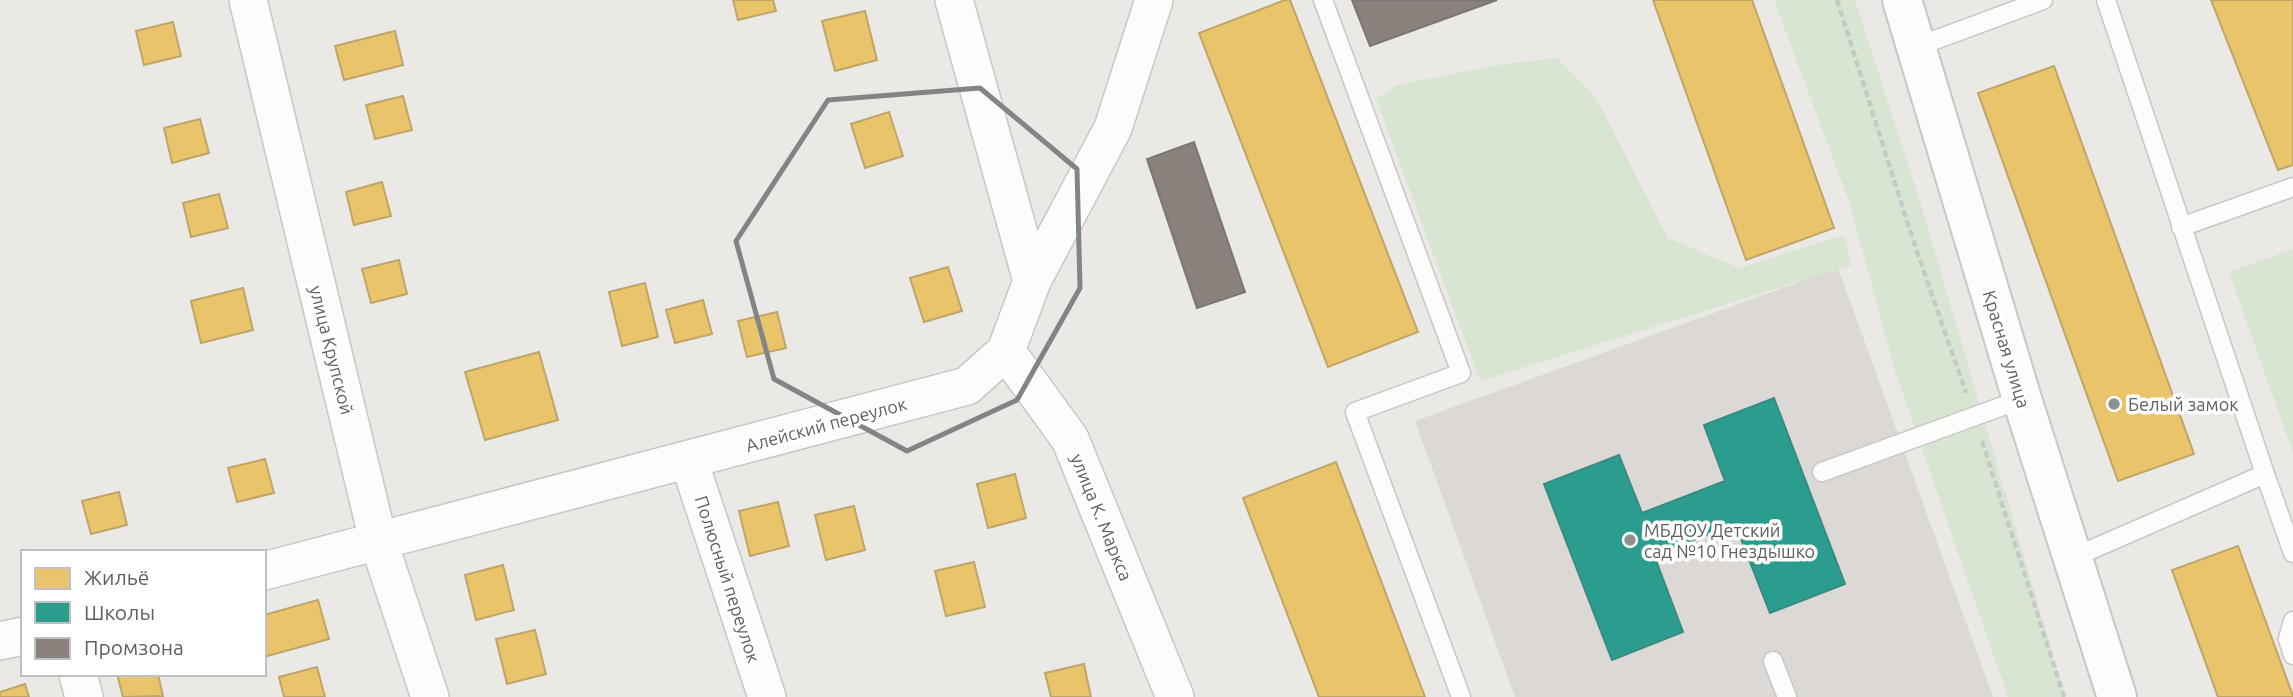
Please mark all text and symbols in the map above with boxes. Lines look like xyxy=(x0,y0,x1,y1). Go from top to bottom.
street label: улица Крупской xyxy=(306,283,358,417)
street label: Красная улица xyxy=(1980,288,2034,410)
street label: Алейский переулок xyxy=(743,393,909,455)
place label: Белый замок xyxy=(2128,394,2238,414)
marker: Белый замок xyxy=(2106,396,2122,412)
street label: улица К. Маркса xyxy=(1067,451,1137,583)
street label: Полюсный переулок xyxy=(692,493,764,665)
place label: МБДОУ Детский сад №10 Гнездышко xyxy=(1644,520,1815,561)
marker: МБДОУ Детский сад №10 Гнездышко xyxy=(1622,532,1638,548)
legend xyxy=(21,550,266,676)
text: Жильё xyxy=(84,565,149,589)
text: Школы xyxy=(84,600,155,624)
text: Промзона xyxy=(84,635,184,659)

